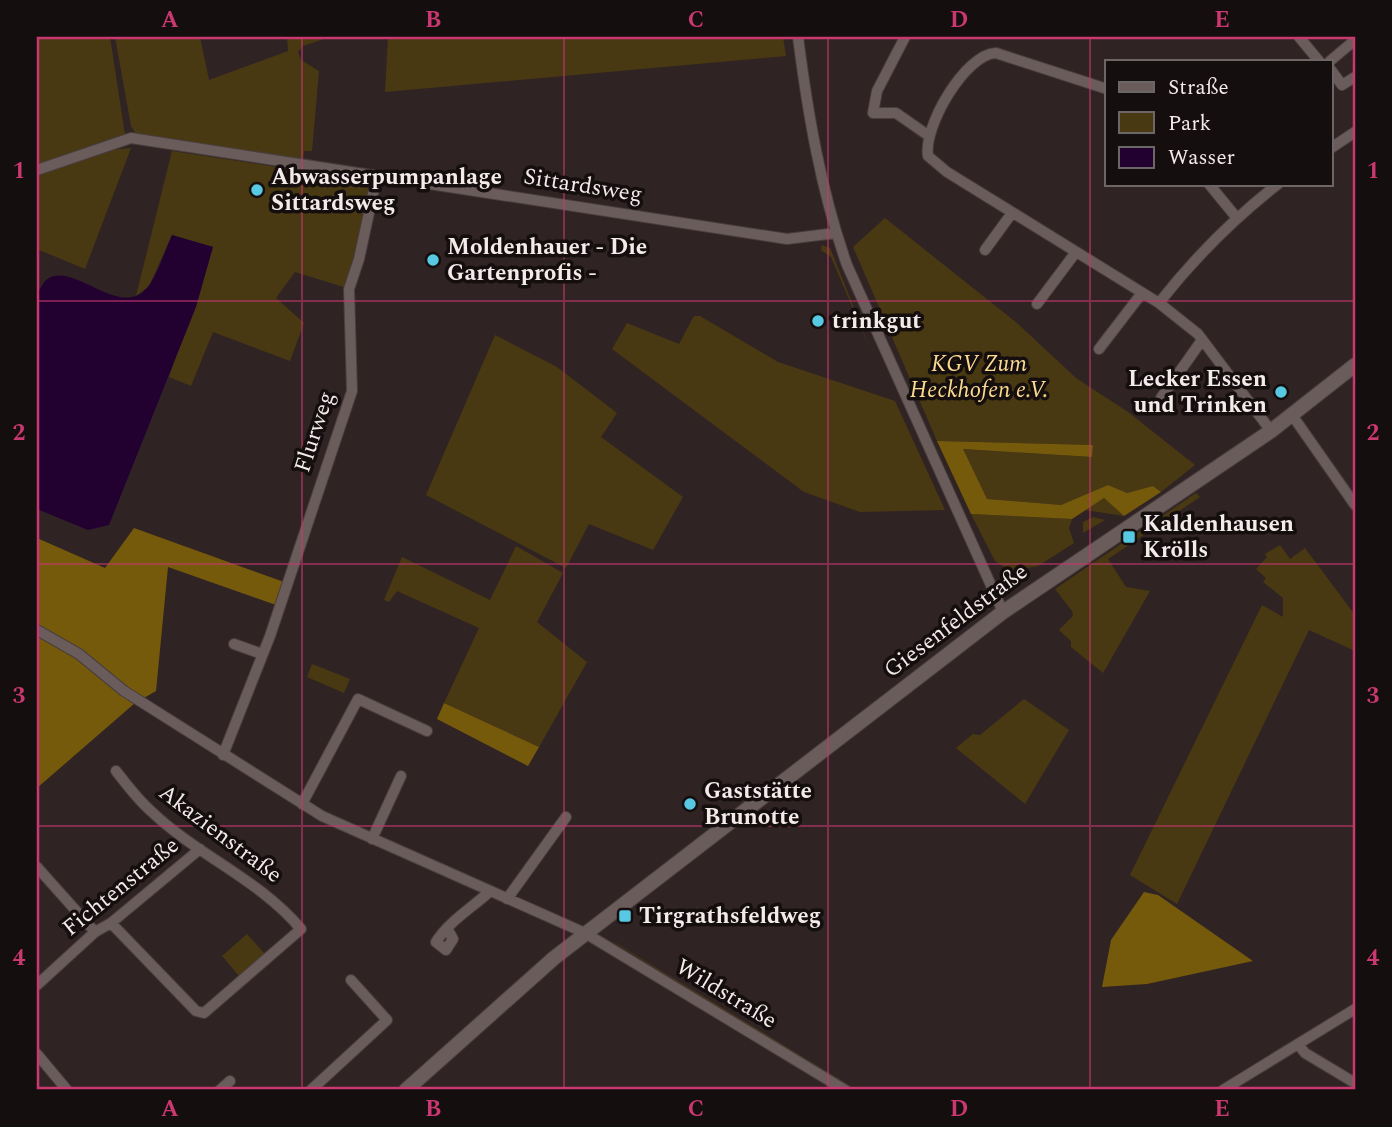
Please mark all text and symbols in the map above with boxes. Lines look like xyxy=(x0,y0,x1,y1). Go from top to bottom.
text: A xyxy=(161,3,179,38)
text: B xyxy=(425,3,441,38)
text: C xyxy=(688,3,704,38)
text: D xyxy=(950,3,968,38)
text: E xyxy=(1214,3,1230,38)
legend xyxy=(1105,60,1332,186)
text: Straße xyxy=(1168,72,1229,104)
text: Park xyxy=(1168,108,1212,140)
text: Wasser xyxy=(1168,142,1235,174)
text: 1 xyxy=(13,154,25,189)
text: 1 xyxy=(1367,154,1379,189)
street label: Sittardsweg xyxy=(521,159,645,213)
place label: Abwasserpumpanlage Sittardsweg xyxy=(271,160,502,221)
marker: Abwasserpumpanlage Sittardsweg xyxy=(249,182,265,198)
place label: Moldenhauer - Die Gartenprofis - xyxy=(447,230,647,291)
marker: Moldenhauer - Die Gartenprofis - xyxy=(425,252,441,268)
place label: trinkgut xyxy=(832,304,921,339)
marker: trinkgut xyxy=(810,313,826,329)
park label: KGV Zum Heckhofen e.V. xyxy=(910,347,1048,408)
place label: Lecker Essen und Trinken xyxy=(1128,362,1267,423)
marker: Lecker Essen und Trinken xyxy=(1273,384,1289,400)
street label: Flurweg xyxy=(285,387,345,477)
text: 2 xyxy=(13,416,26,451)
text: 2 xyxy=(1367,416,1380,451)
place label: Kaldenhausen Krölls xyxy=(1143,507,1294,568)
marker: Kaldenhausen Krölls xyxy=(1121,529,1137,545)
street label: Giesenfeldstraße xyxy=(877,555,1035,687)
text: 3 xyxy=(13,679,26,714)
text: 3 xyxy=(1367,679,1380,714)
place label: Gaststätte Brunotte xyxy=(704,774,812,835)
street label: Akazienstraße xyxy=(151,776,289,892)
marker: Gaststätte Brunotte xyxy=(682,796,698,812)
street label: Fichtenstraße xyxy=(55,829,187,945)
place label: Tirgrathsfeldweg xyxy=(639,899,821,934)
marker: Tirgrathsfeldweg xyxy=(617,908,633,924)
text: 4 xyxy=(13,941,26,976)
text: 4 xyxy=(1367,941,1380,976)
street label: Wildstraße xyxy=(669,950,783,1038)
text: A xyxy=(161,1092,179,1127)
text: B xyxy=(425,1092,441,1127)
text: C xyxy=(688,1092,704,1127)
text: D xyxy=(950,1092,968,1127)
text: E xyxy=(1214,1092,1230,1127)

